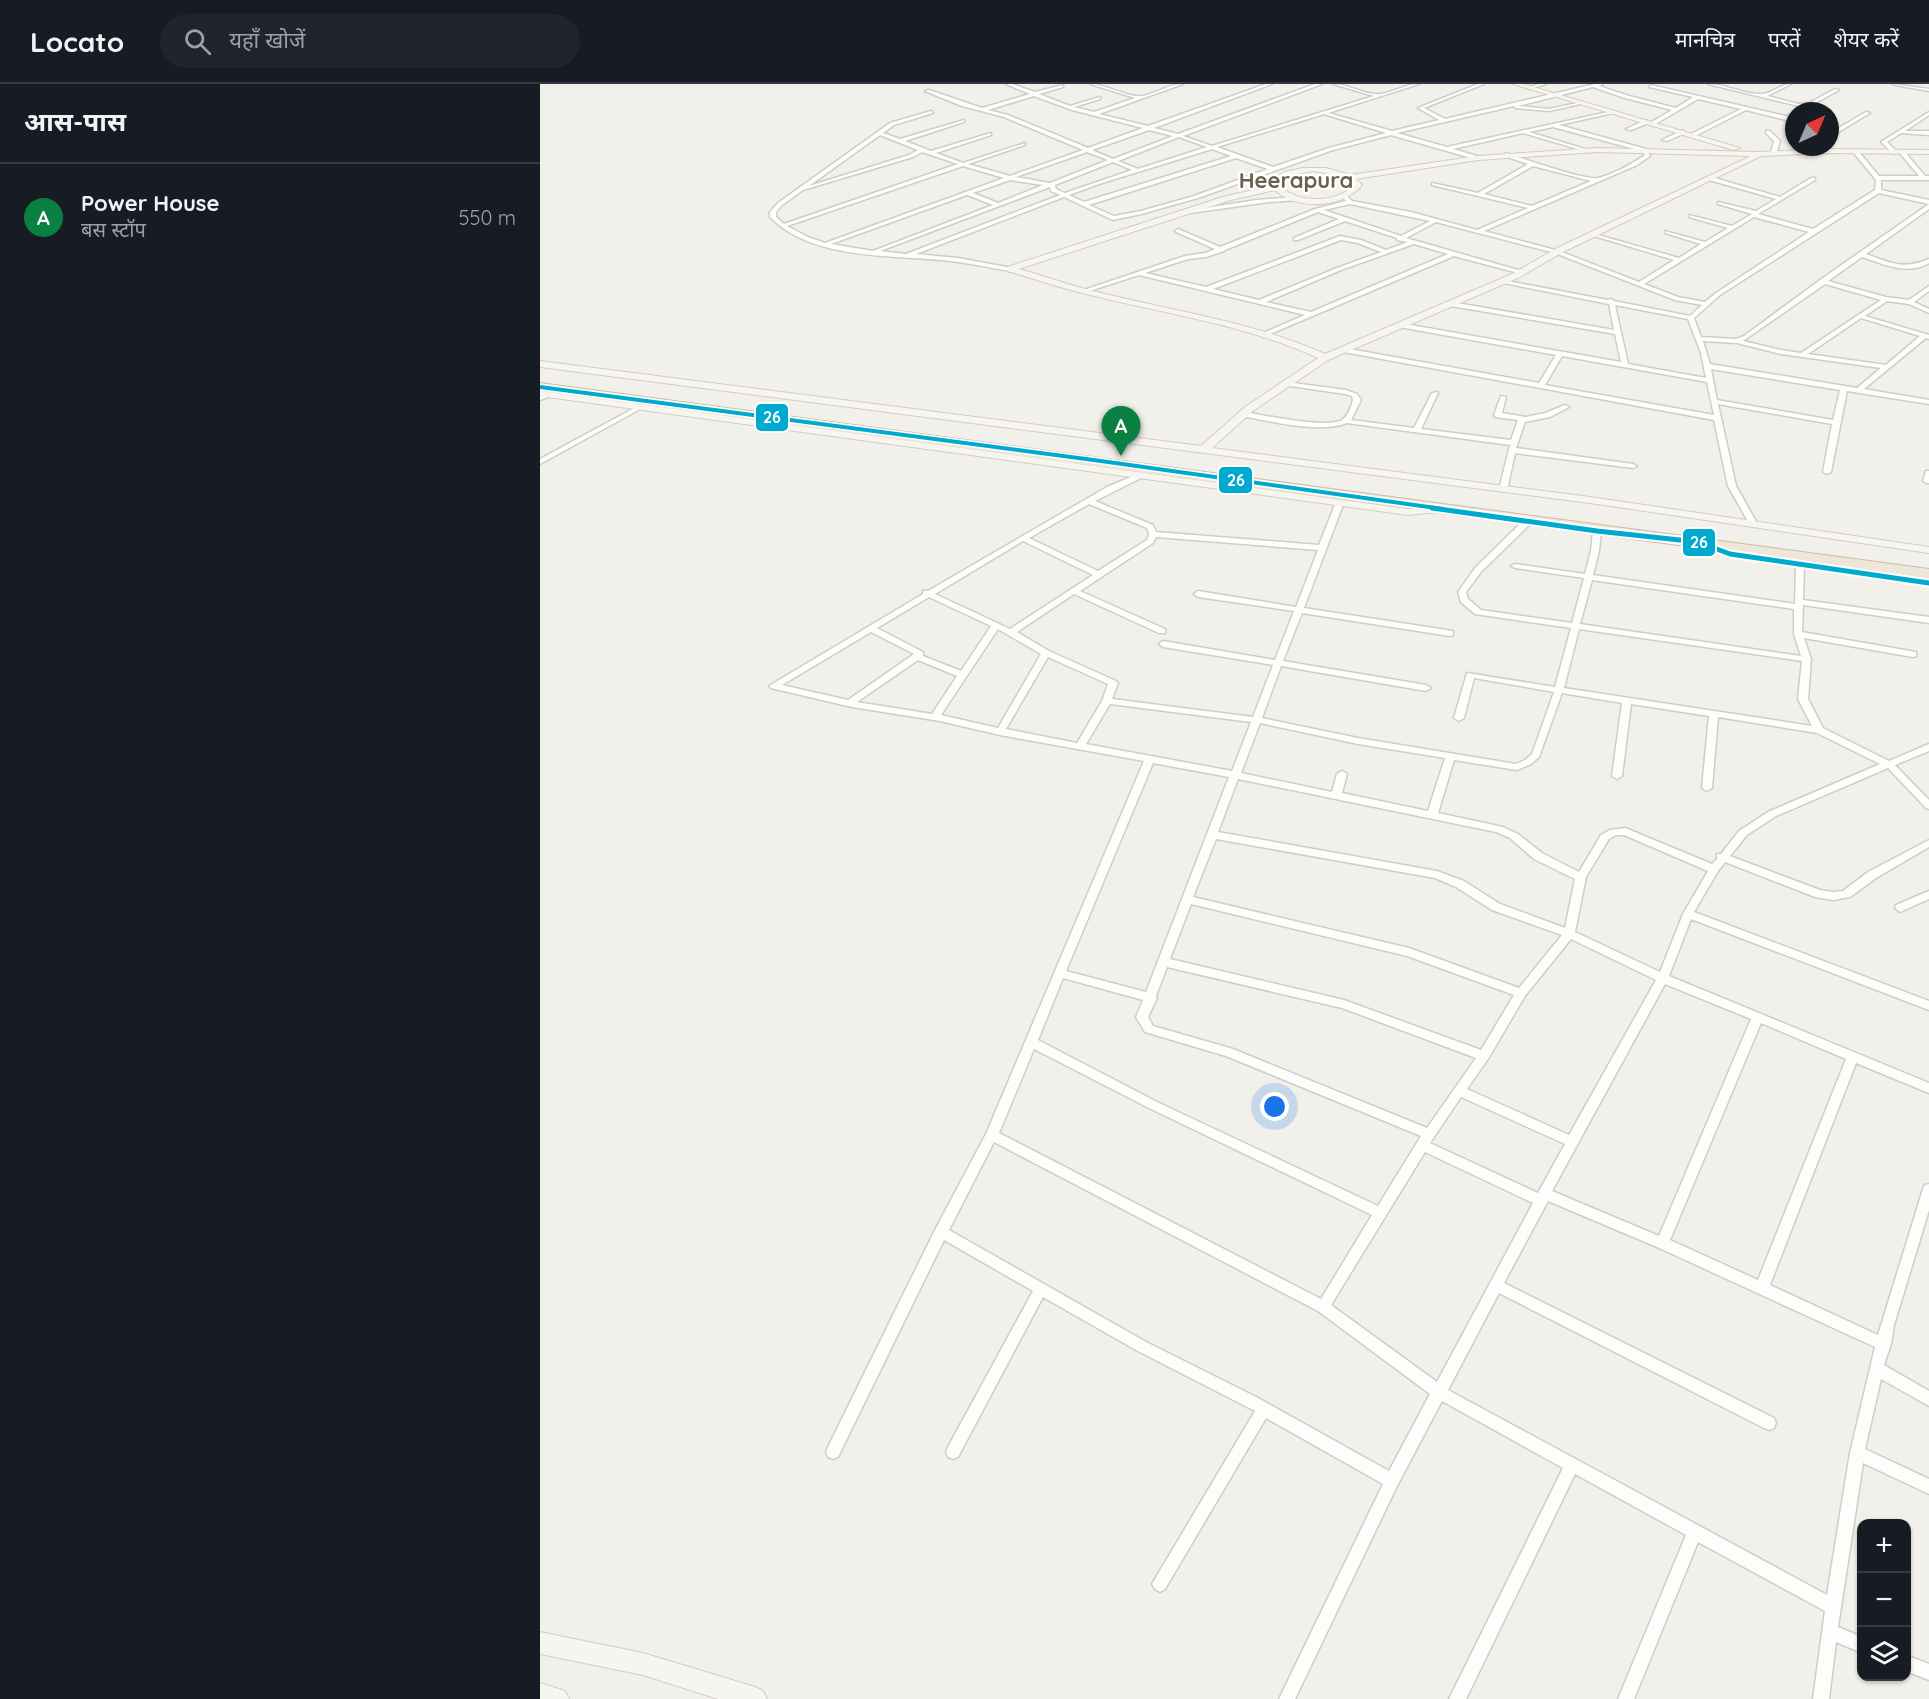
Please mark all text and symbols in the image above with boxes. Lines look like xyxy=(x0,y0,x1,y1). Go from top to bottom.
search box xyxy=(160,14,580,68)
text: Locato xyxy=(30,24,124,59)
icon: search xyxy=(181,25,214,58)
text: यहाँ खोजें xyxy=(229,26,305,54)
text: मानचित्र xyxy=(1675,26,1735,52)
text: परतें xyxy=(1768,26,1801,52)
text: शेयर करें xyxy=(1834,26,1899,52)
north arrow xyxy=(1785,102,1839,156)
text: आस-पास xyxy=(24,105,126,138)
district label: Heerapura xyxy=(1239,166,1353,194)
text: Power House xyxy=(81,189,219,217)
text: A xyxy=(37,205,50,230)
text: 550 m xyxy=(459,205,516,230)
text: बस स्टॉप xyxy=(81,217,146,242)
line badge: 26 xyxy=(755,403,789,432)
pin: A xyxy=(1102,406,1140,456)
text: 26 xyxy=(763,407,781,427)
line badge: 26 xyxy=(1218,466,1253,494)
text: 26 xyxy=(1227,470,1245,490)
line badge: 26 xyxy=(1682,528,1716,557)
text: 26 xyxy=(1690,532,1708,552)
your location xyxy=(1260,1092,1289,1121)
map controls xyxy=(1857,1519,1911,1681)
button: + xyxy=(1857,1519,1911,1573)
button: − xyxy=(1857,1573,1911,1627)
button: layers xyxy=(1857,1627,1911,1681)

